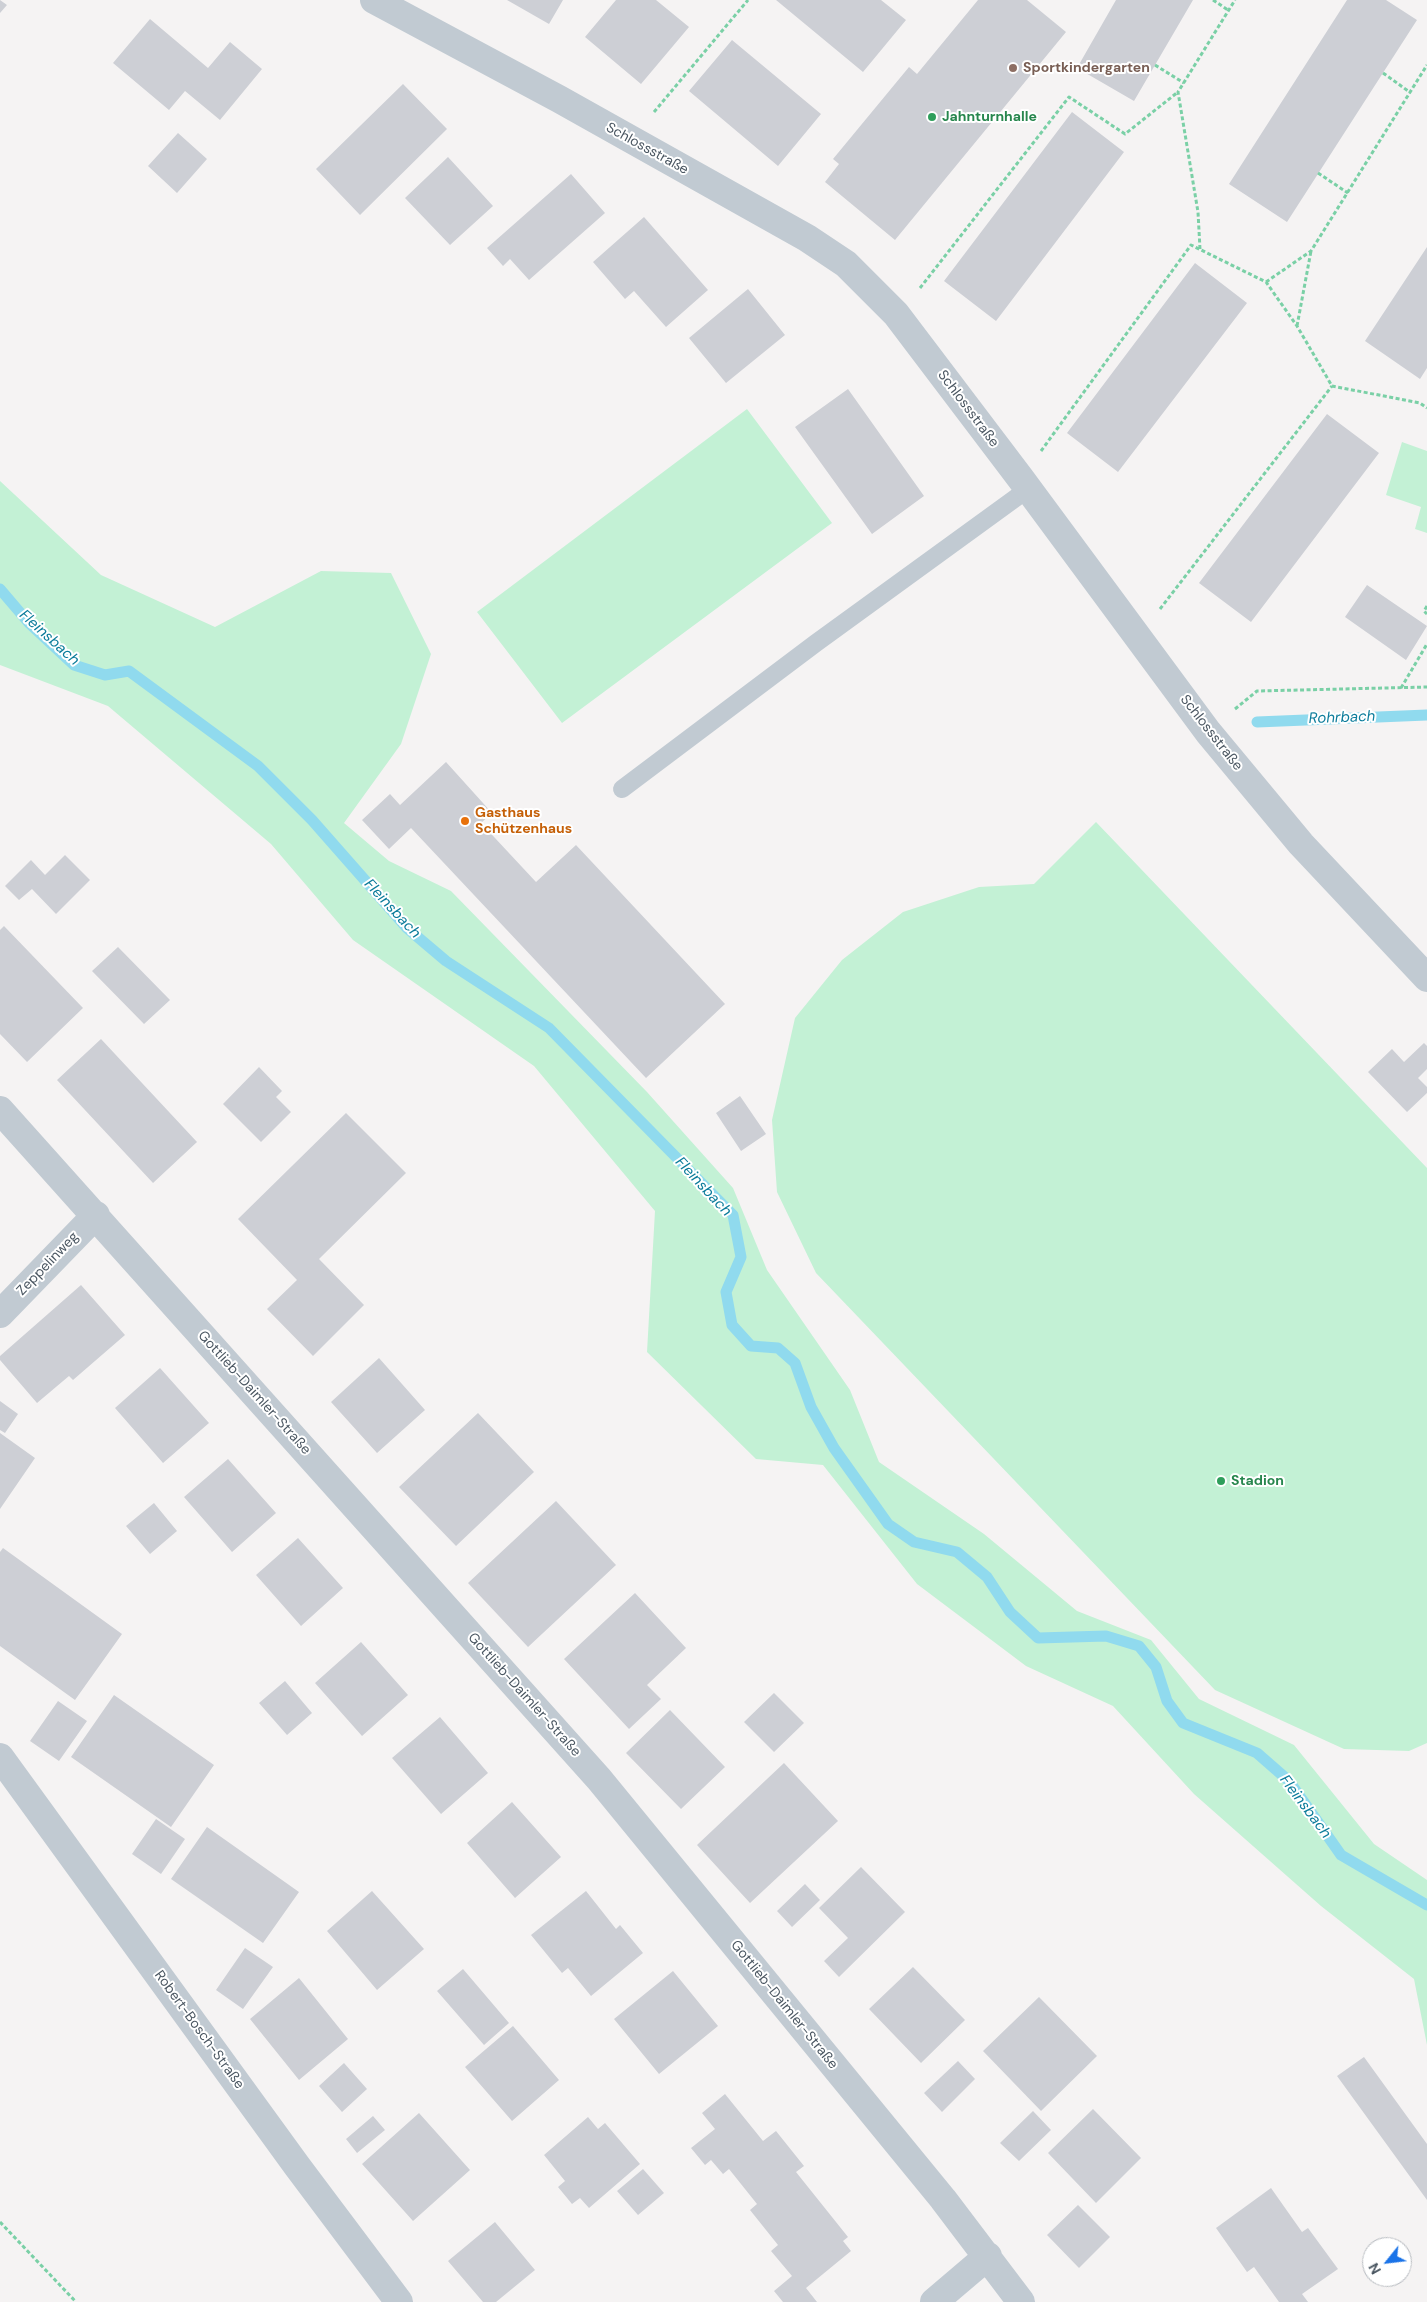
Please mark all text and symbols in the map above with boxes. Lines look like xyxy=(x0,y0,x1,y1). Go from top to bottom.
place label: Sportkindergarten xyxy=(1023,60,1150,76)
marker: Sportkindergarten xyxy=(1007,62,1019,74)
place label: Jahnturnhalle xyxy=(942,109,1037,125)
marker: Jahnturnhalle xyxy=(926,111,938,123)
street label: Schlossstraße xyxy=(603,119,691,179)
street label: Schlossstraße xyxy=(934,367,1002,451)
water label: Fleinsbach xyxy=(15,606,83,670)
street label: Schlossstraße xyxy=(1176,692,1246,774)
water label: Rohrbach xyxy=(1308,708,1376,728)
place label: Gasthaus Schützenhaus xyxy=(475,805,572,838)
marker: Gasthaus Schützenhaus xyxy=(459,815,471,827)
water label: Fleinsbach xyxy=(360,876,424,942)
water label: Fleinsbach xyxy=(671,1154,735,1220)
street label: Zeppelinweg xyxy=(14,1229,82,1299)
street label: Gottlieb-Daimler-Straße xyxy=(194,1328,314,1458)
place label: Stadion xyxy=(1231,1473,1284,1489)
marker: Stadion xyxy=(1215,1475,1227,1487)
street label: Gottlieb-Daimler-Straße xyxy=(464,1630,584,1760)
water label: Fleinsbach xyxy=(1275,1772,1335,1842)
street label: Gottlieb-Daimler-Straße xyxy=(727,1937,841,2073)
street label: Robert-Bosch-Straße xyxy=(150,1968,248,2092)
north arrow xyxy=(1362,2237,1412,2287)
text: N xyxy=(1364,2260,1385,2278)

